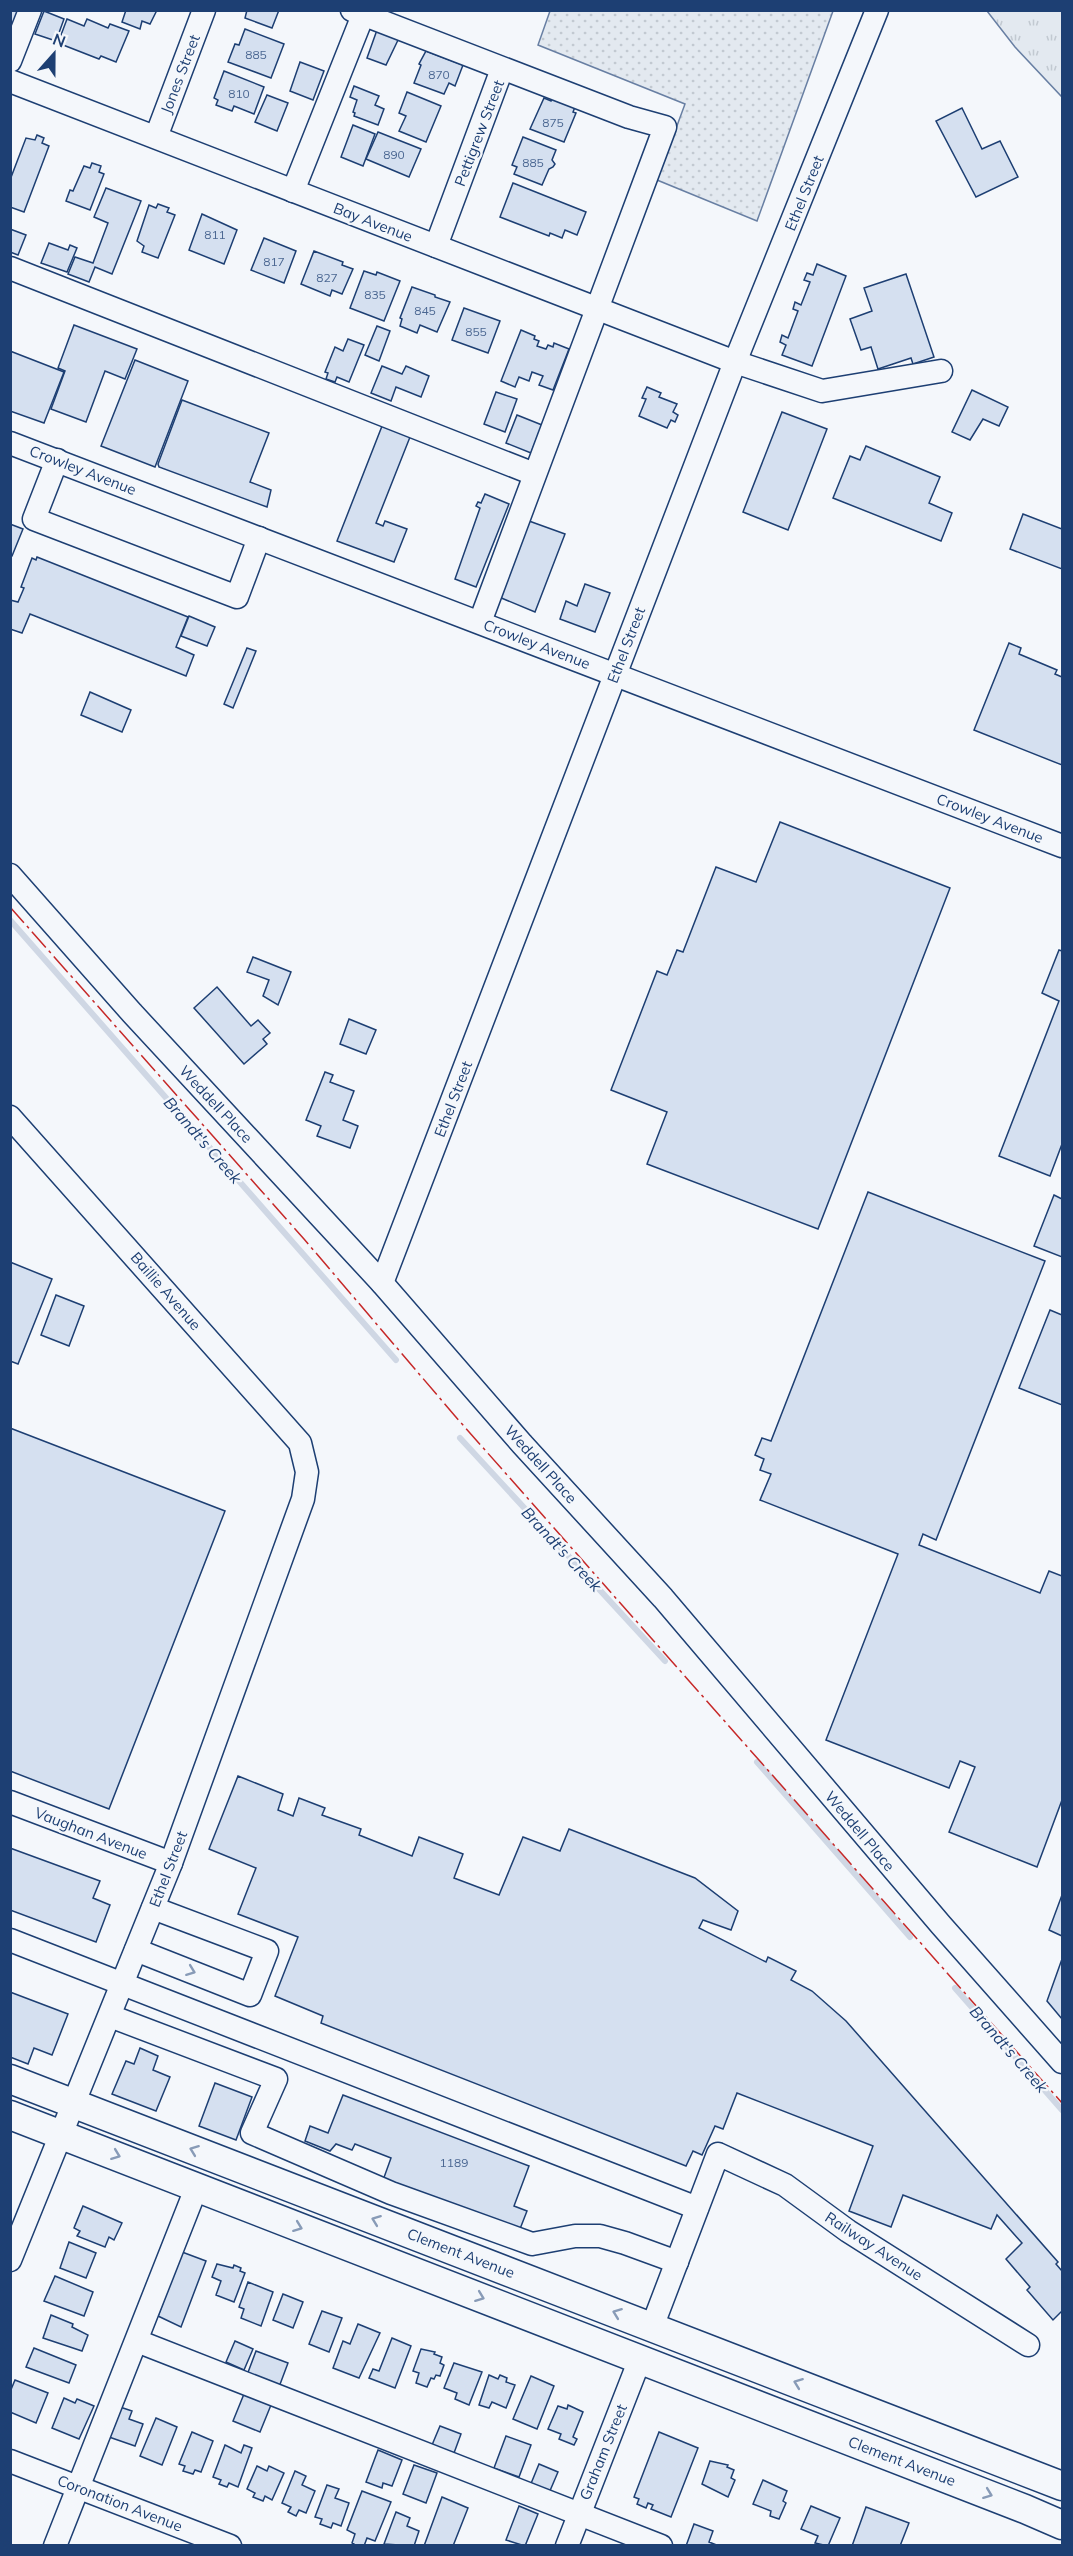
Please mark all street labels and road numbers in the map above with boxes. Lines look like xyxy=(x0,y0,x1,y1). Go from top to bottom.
street label: Jones Street xyxy=(156,32,204,116)
street label: Pettigrew Street xyxy=(450,77,508,189)
street label: Ethel Street xyxy=(780,152,828,234)
street label: Bay Avenue xyxy=(331,198,415,246)
street label: Crowley Avenue xyxy=(27,441,139,499)
street label: Ethel Street xyxy=(603,604,649,686)
street label: Crowley Avenue xyxy=(481,615,593,673)
street label: Crowley Avenue xyxy=(934,789,1046,847)
street label: Ethel Street xyxy=(430,1058,476,1140)
street label: Weddell Place xyxy=(175,1061,257,1147)
street label: Baillie Avenue xyxy=(127,1248,205,1334)
street label: Weddell Place xyxy=(501,1421,581,1507)
street label: Weddell Place xyxy=(821,1787,899,1875)
street label: Vaughan Avenue xyxy=(32,1803,150,1863)
street label: Ethel Street xyxy=(145,1828,191,1910)
street label: Railway Avenue xyxy=(822,2207,926,2285)
street label: Clement Avenue xyxy=(405,2224,517,2282)
street label: Graham Street xyxy=(575,2401,631,2503)
street label: Clement Avenue xyxy=(846,2432,958,2490)
street label: Coronation Avenue xyxy=(55,2470,185,2536)

